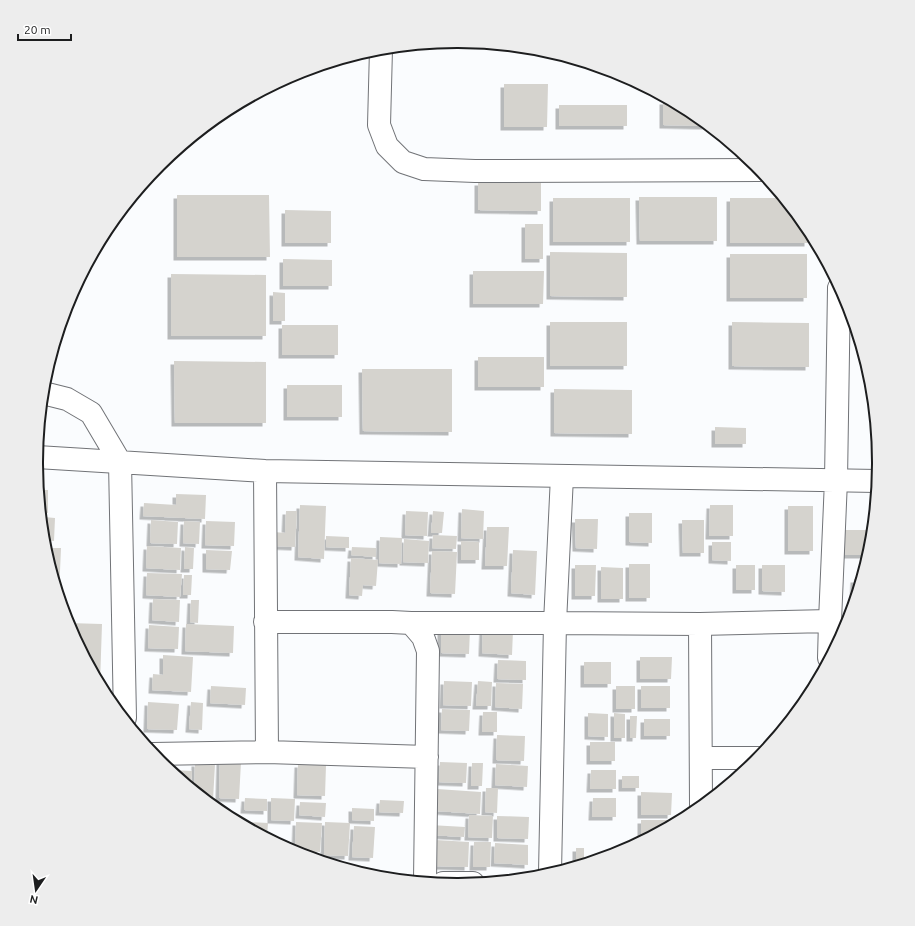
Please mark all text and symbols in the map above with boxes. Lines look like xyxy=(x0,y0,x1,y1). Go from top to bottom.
scale bar xyxy=(18,16,71,42)
text: 20 m xyxy=(24,23,51,36)
north arrow xyxy=(16,870,56,910)
text: N xyxy=(28,893,39,907)

